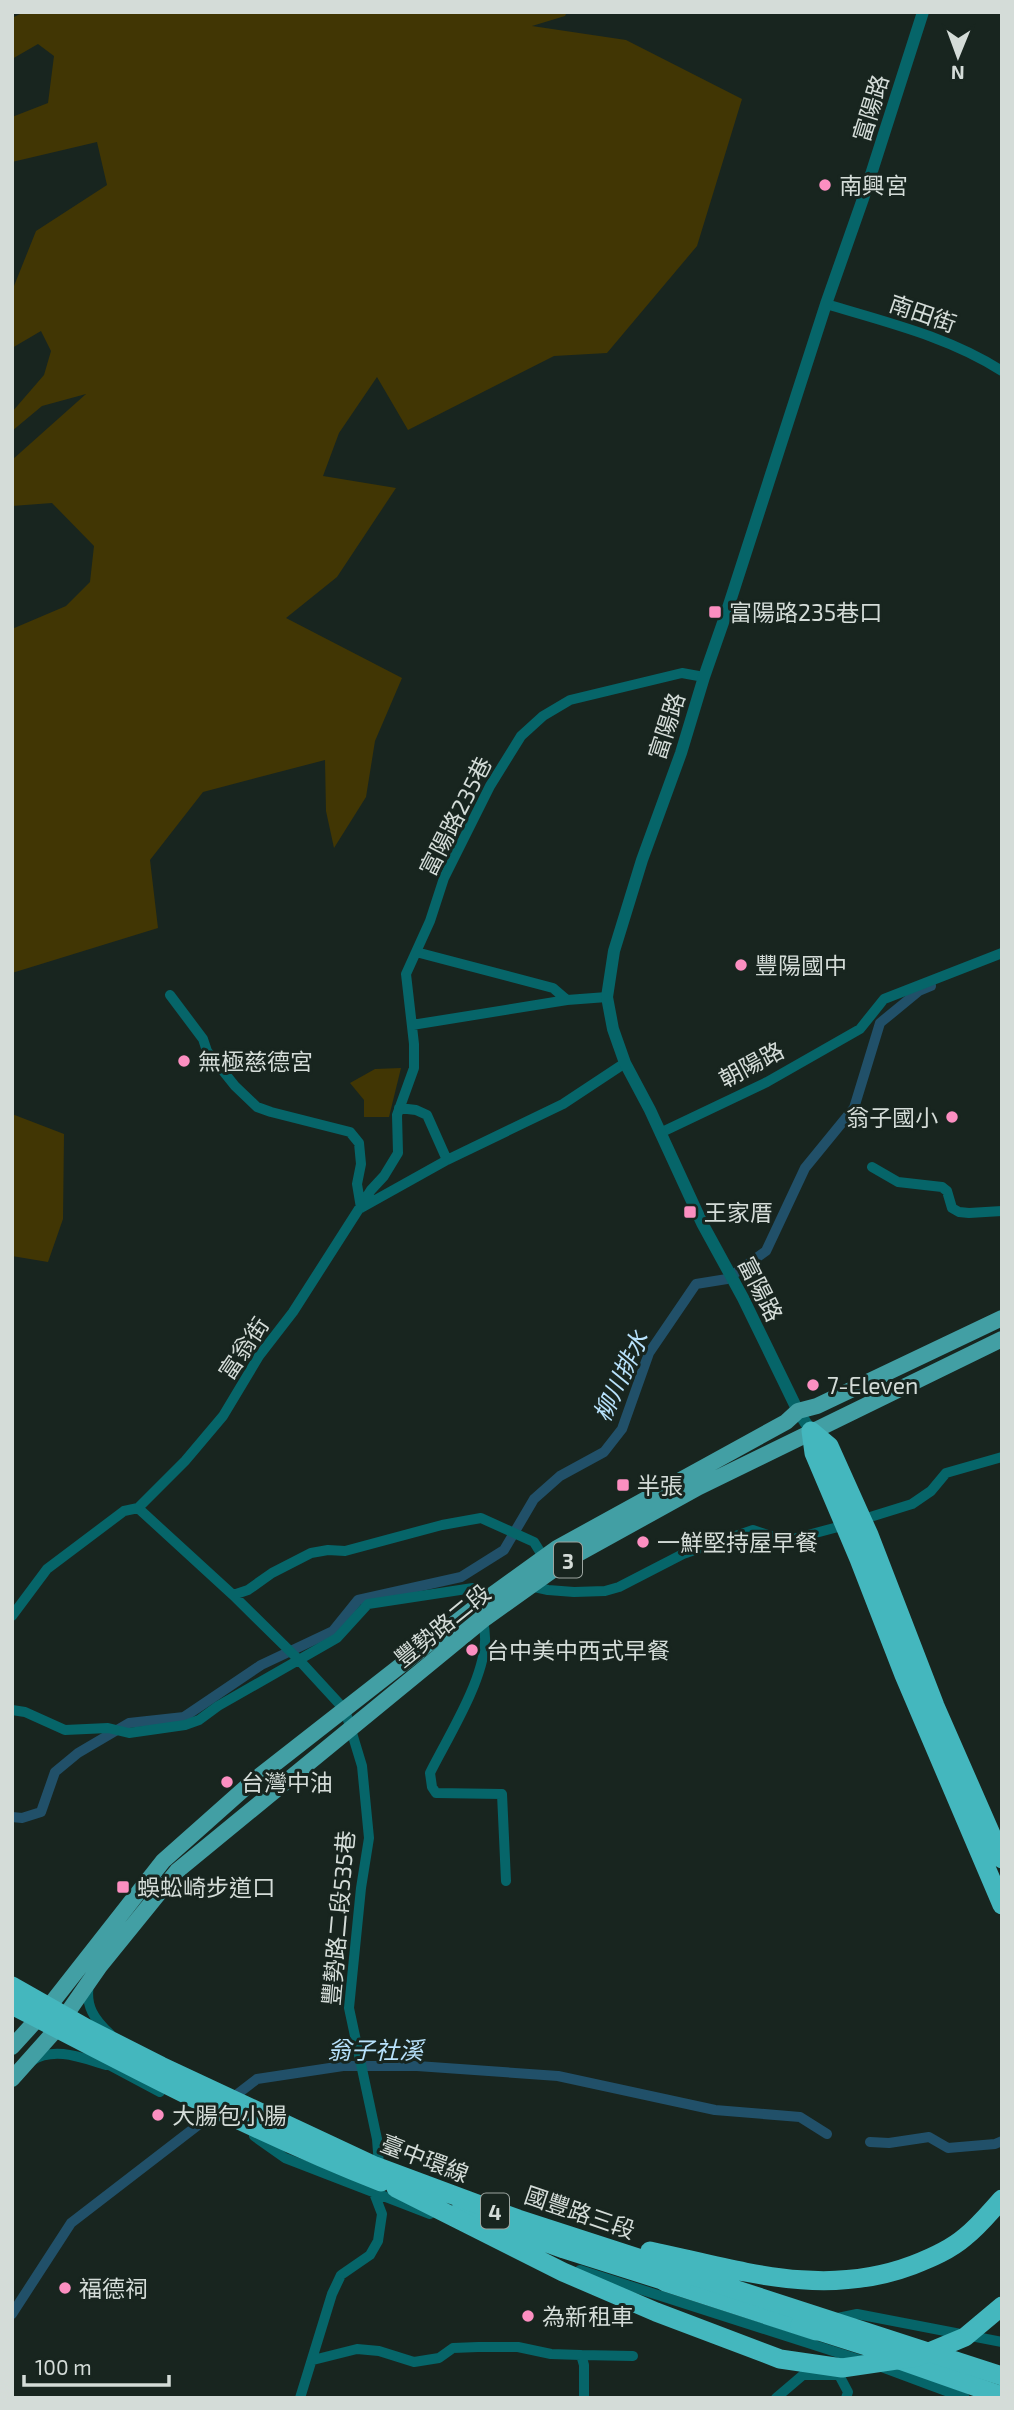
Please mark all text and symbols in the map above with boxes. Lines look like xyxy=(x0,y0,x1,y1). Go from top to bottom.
north arrow xyxy=(923,21,993,91)
text: N xyxy=(951,62,965,85)
street label: 富陽路 xyxy=(847,71,893,145)
place label: 南興宮 xyxy=(839,171,908,199)
marker: 南興宮 xyxy=(817,177,833,193)
street label: 南田街 xyxy=(886,289,960,337)
place label: 富陽路235巷口 xyxy=(729,598,882,626)
marker: 富陽路235巷口 xyxy=(707,604,723,620)
street label: 富陽路 xyxy=(642,689,690,763)
street label: 富陽路235巷 xyxy=(413,752,497,880)
place label: 豐陽國中 xyxy=(755,951,847,979)
marker: 豐陽國中 xyxy=(733,957,749,973)
street label: 朝陽路 xyxy=(714,1035,788,1093)
place label: 無極慈德宮 xyxy=(198,1047,313,1075)
marker: 無極慈德宮 xyxy=(176,1053,192,1069)
place label: 翁子國小 xyxy=(846,1103,938,1131)
marker: 翁子國小 xyxy=(944,1109,960,1125)
place label: 王家厝 xyxy=(704,1198,773,1226)
marker: 王家厝 xyxy=(682,1204,698,1220)
street label: 富陽路 xyxy=(733,1252,789,1326)
street label: 富翁街 xyxy=(212,1312,274,1384)
water label: 柳川排水 xyxy=(587,1325,654,1426)
place label: 7-Eleven xyxy=(827,1371,918,1399)
marker: 7-Eleven xyxy=(805,1377,821,1393)
place label: 半張 xyxy=(637,1471,683,1499)
marker: 半張 xyxy=(615,1477,631,1493)
place label: 一鮮堅持屋早餐 xyxy=(657,1528,818,1556)
marker: 一鮮堅持屋早餐 xyxy=(635,1534,651,1550)
road number: 3 xyxy=(554,1542,582,1578)
street label: 豐勢路二段 xyxy=(389,1578,495,1672)
place label: 台中美中西式早餐 xyxy=(486,1636,670,1664)
marker: 台中美中西式早餐 xyxy=(464,1642,480,1658)
place label: 台灣中油 xyxy=(241,1768,333,1796)
marker: 台灣中油 xyxy=(219,1774,235,1790)
street label: 豐勢路二段535巷 xyxy=(316,1829,360,2007)
place label: 蜈蚣崎步道口 xyxy=(137,1873,275,1901)
marker: 蜈蚣崎步道口 xyxy=(115,1879,131,1895)
water label: 翁子社溪 xyxy=(327,2035,426,2064)
place label: 大腸包小腸 xyxy=(172,2101,287,2129)
marker: 大腸包小腸 xyxy=(150,2107,166,2123)
street label: 臺中環線 xyxy=(377,2128,473,2188)
street label: 國豐路三段 xyxy=(521,2180,639,2244)
road number: 4 xyxy=(481,2194,509,2228)
place label: 福德祠 xyxy=(79,2274,148,2302)
marker: 福德祠 xyxy=(57,2280,73,2296)
place label: 為新租車 xyxy=(542,2302,634,2330)
marker: 為新租車 xyxy=(520,2308,536,2324)
scale bar xyxy=(24,2344,170,2388)
text: 100 m xyxy=(35,2354,92,2379)

